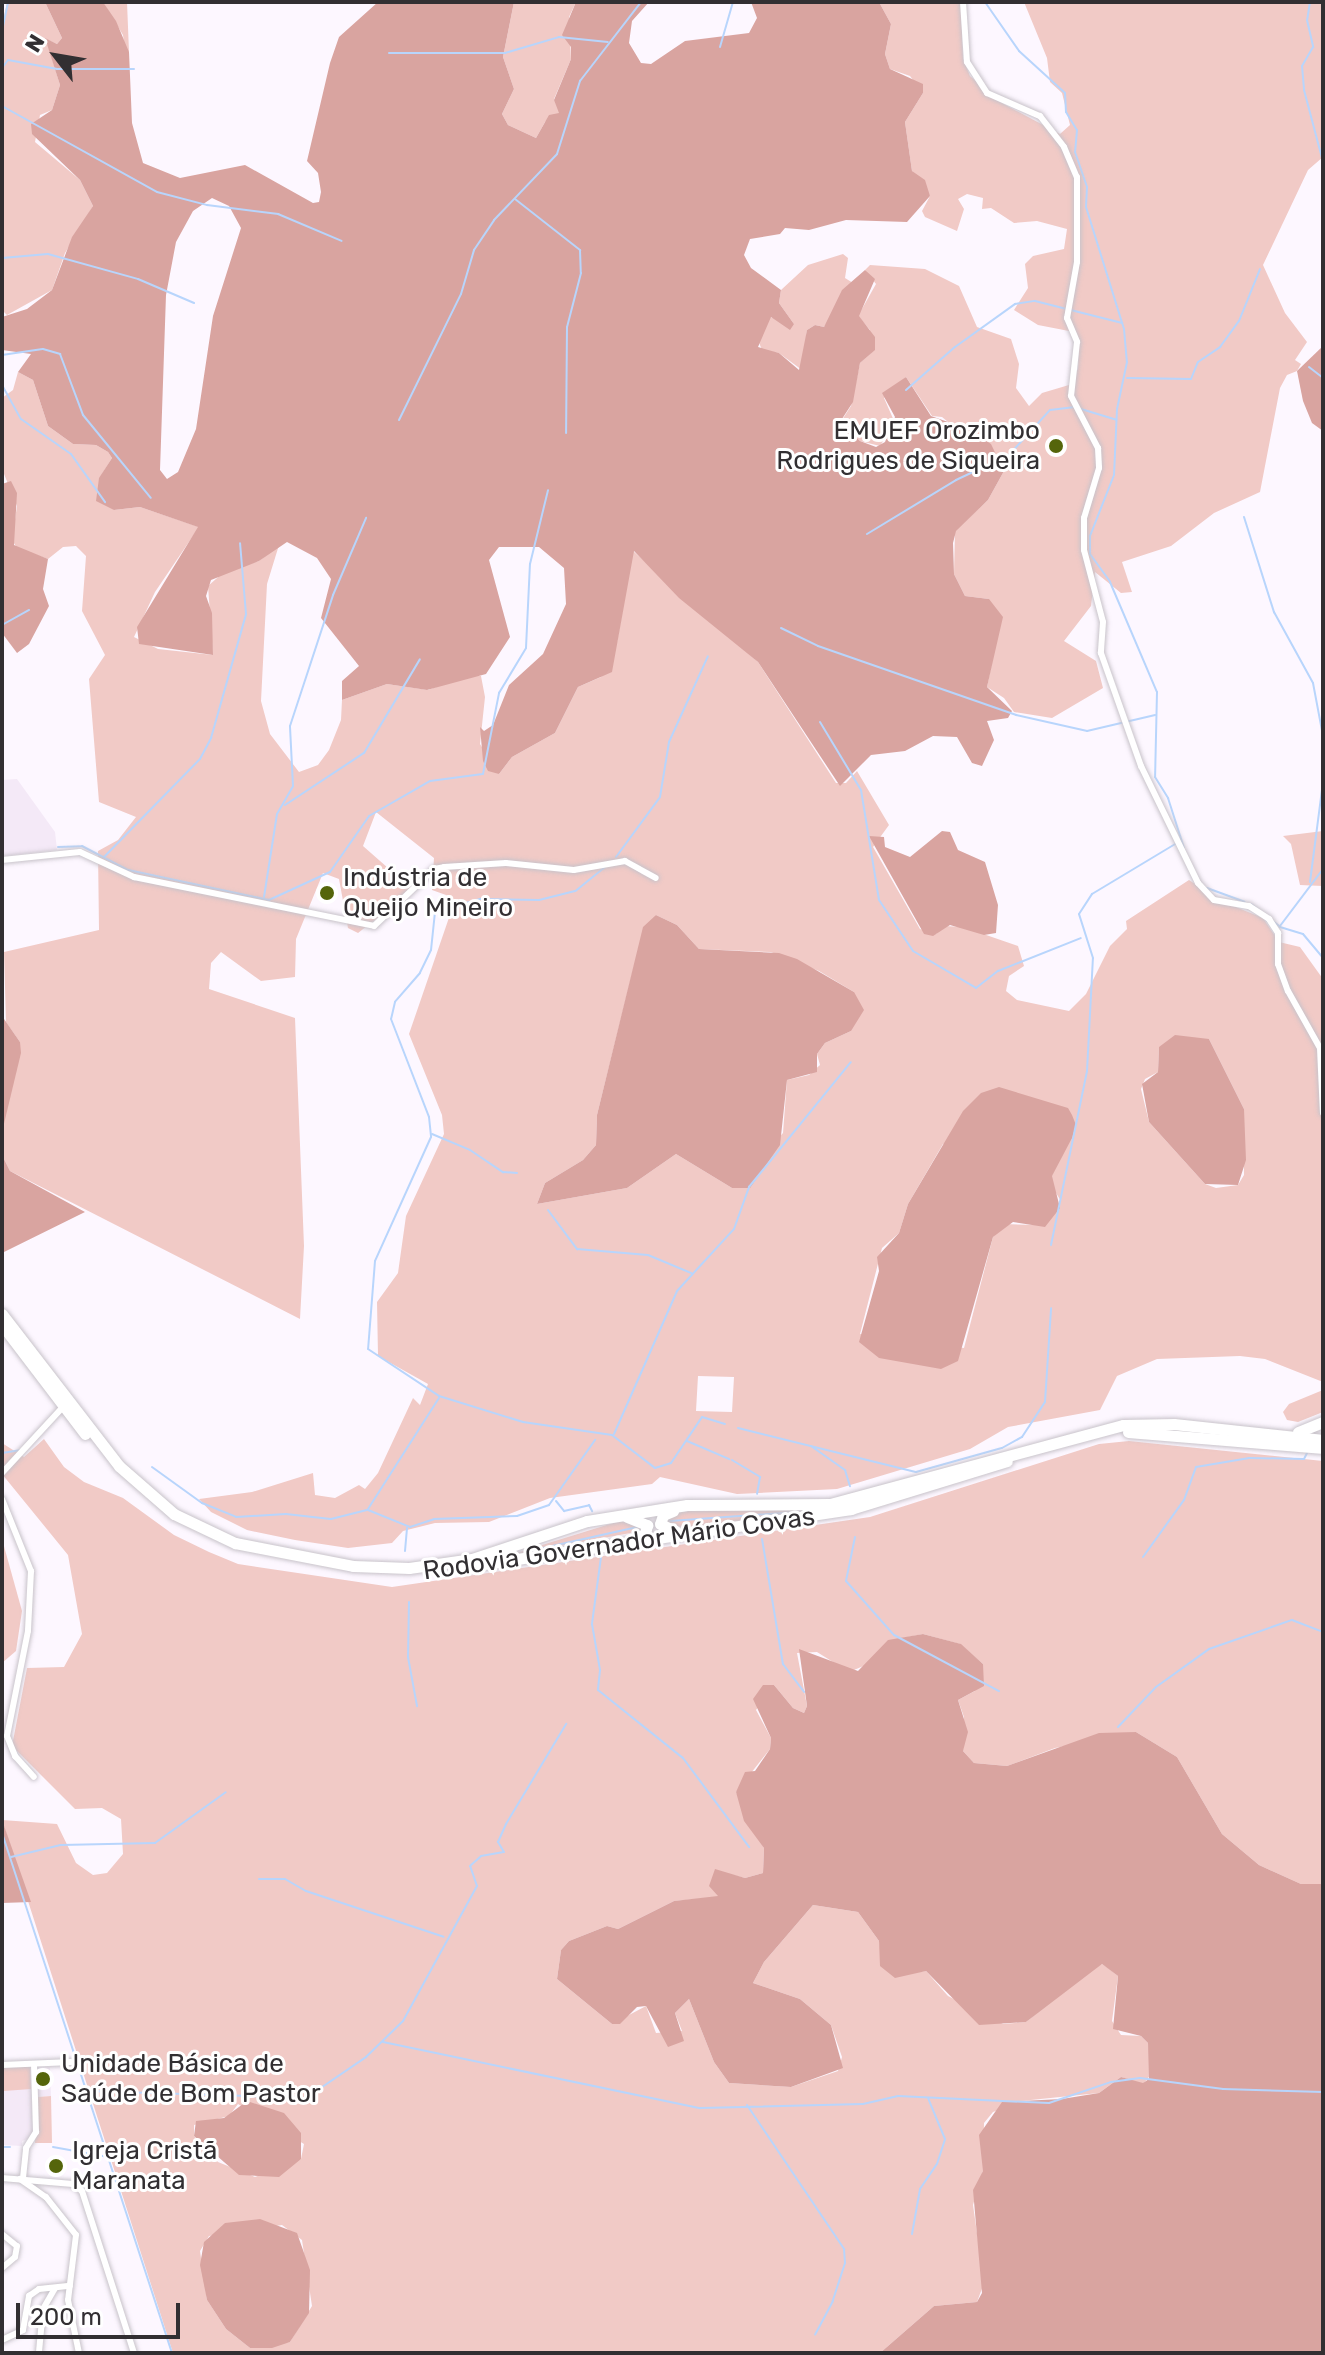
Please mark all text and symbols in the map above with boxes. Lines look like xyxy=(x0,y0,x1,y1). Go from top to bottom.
north arrow xyxy=(16,16,96,96)
text: N xyxy=(19,30,51,57)
place label: EMUEF Orozimbo Rodrigues de Siqueira xyxy=(776,415,1040,476)
marker: EMUEF Orozimbo Rodrigues de Siqueira xyxy=(1047,437,1065,455)
place label: Indústria de Queijo Mineiro xyxy=(343,862,513,924)
marker: Indústria de Queijo Mineiro xyxy=(318,884,336,902)
street label: Rodovia Governador Mário Covas xyxy=(421,1501,817,1587)
place label: Unidade Básica de Saúde de Bom Pastor xyxy=(61,2048,321,2110)
marker: Unidade Básica de Saúde de Bom Pastor xyxy=(32,2068,54,2090)
place label: Igreja Cristã Maranata xyxy=(72,2135,217,2196)
marker: Igreja Cristã Maranata xyxy=(47,2157,65,2175)
scale bar xyxy=(20,2287,184,2337)
text: 200 m xyxy=(30,2303,102,2331)

